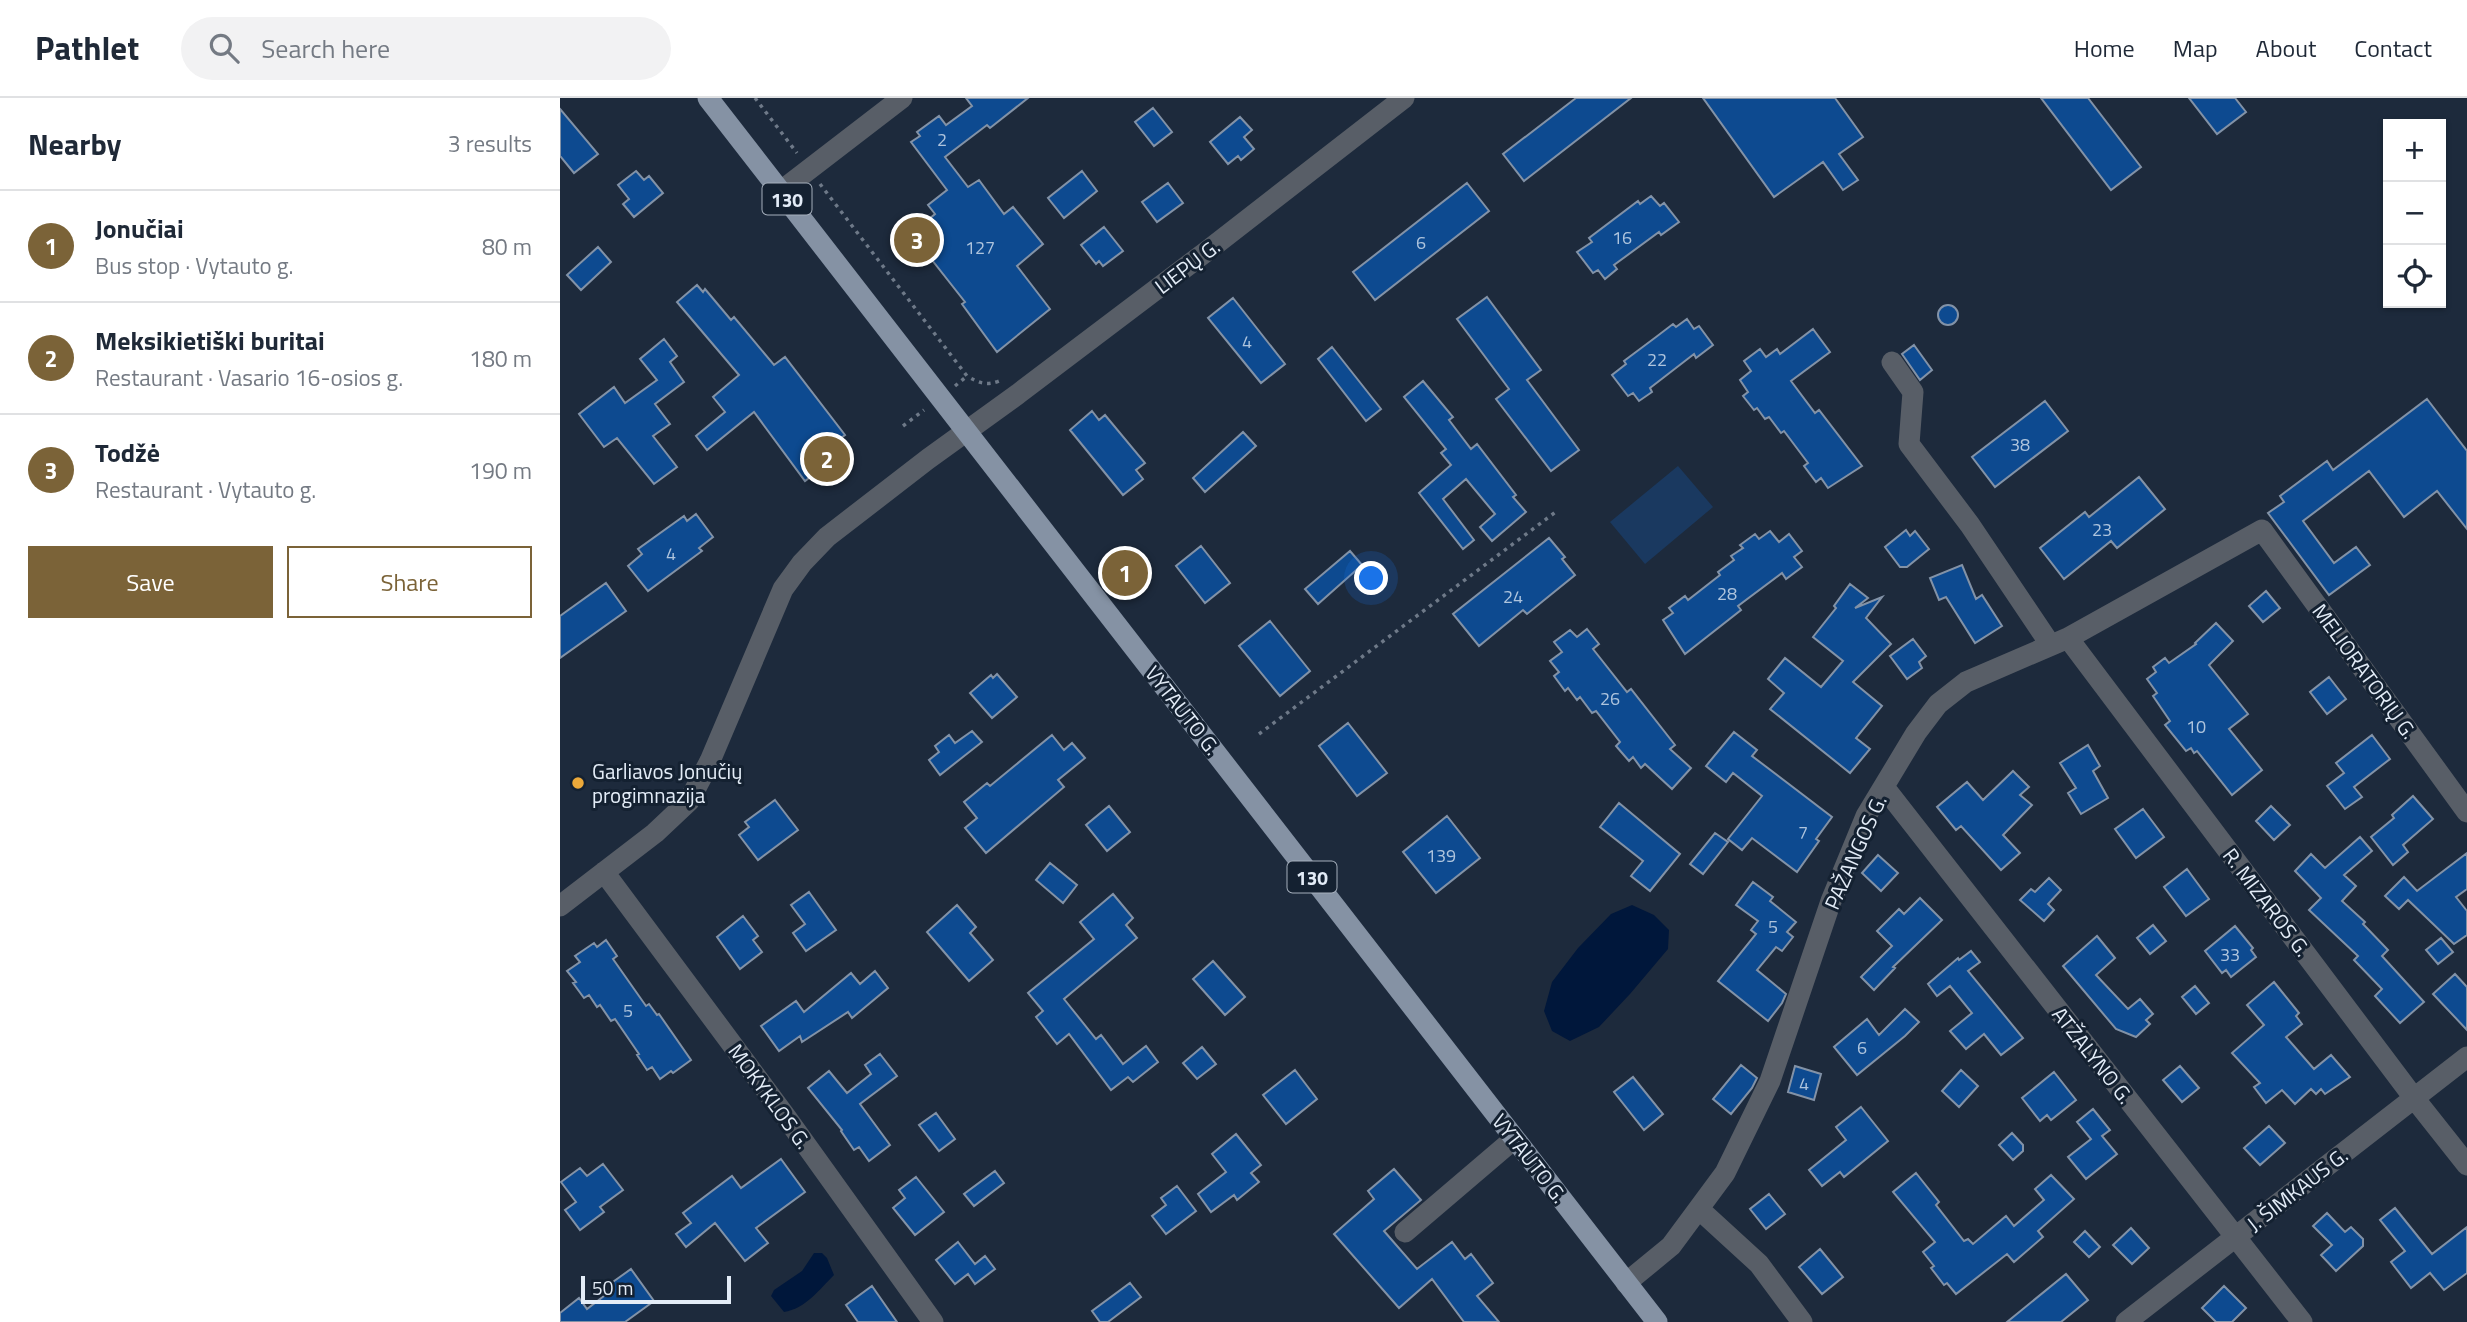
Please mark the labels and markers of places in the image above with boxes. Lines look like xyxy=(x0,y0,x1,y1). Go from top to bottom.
pin: 3 xyxy=(894,214,940,266)
pin: 2 xyxy=(804,433,850,485)
pin: 1 xyxy=(1102,547,1148,599)
place label: Garliavos Jonučių progimnazija xyxy=(592,755,742,811)
marker: Garliavos Jonučių progimnazija xyxy=(570,775,586,791)

